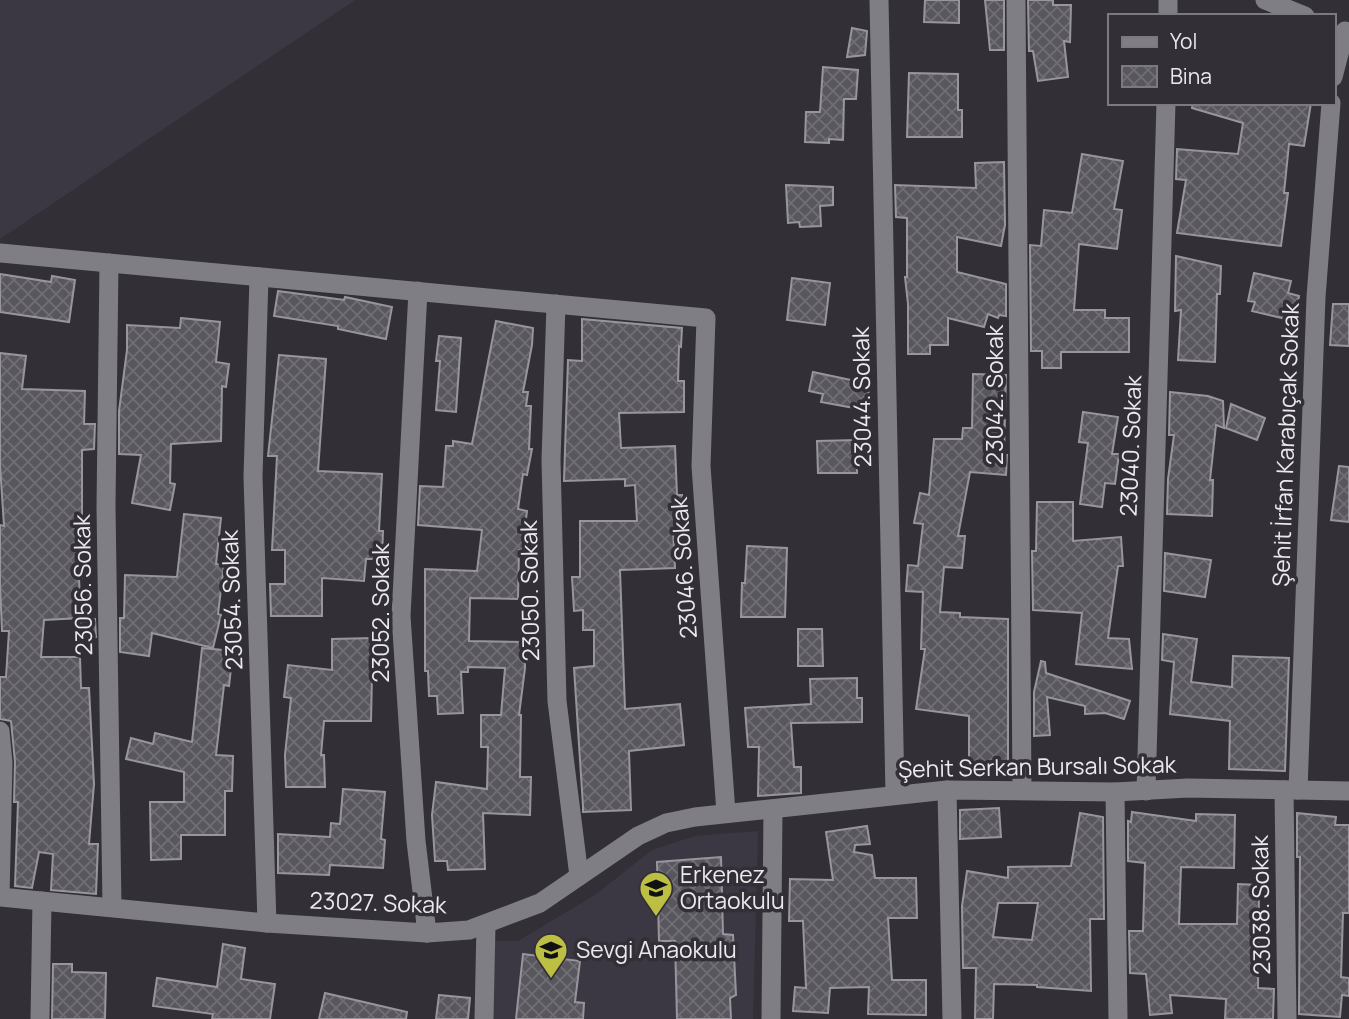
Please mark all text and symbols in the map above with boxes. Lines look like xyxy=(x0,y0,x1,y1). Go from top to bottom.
legend xyxy=(1108,14,1335,105)
text: Yol xyxy=(1170,27,1197,55)
text: Bina xyxy=(1170,62,1212,90)
street label: Şehit İrfan Karabıçak Sokak xyxy=(1264,302,1306,587)
street label: 23042. Sokak xyxy=(978,324,1010,465)
street label: 23044. Sokak xyxy=(844,326,878,468)
street label: 23040. Sokak xyxy=(1112,374,1148,517)
street label: 23046. Sokak xyxy=(662,496,704,640)
street label: 23056. Sokak xyxy=(65,514,99,656)
street label: 23050. Sokak xyxy=(512,520,546,662)
street label: 23054. Sokak xyxy=(213,529,249,671)
street label: 23052. Sokak xyxy=(364,543,396,683)
street label: Şehit Serkan Bursalı Sokak xyxy=(898,748,1177,784)
street label: 23038. Sokak xyxy=(1243,834,1277,975)
place label: Erkenez Ortaokulu xyxy=(680,858,785,916)
school or university icon: Erkenez Ortaokulu xyxy=(637,869,675,918)
street label: 23027. Sokak xyxy=(309,884,448,920)
school or university icon: Sevgi Anaokulu xyxy=(532,931,570,980)
place label: Sevgi Anaokulu xyxy=(576,933,737,965)

